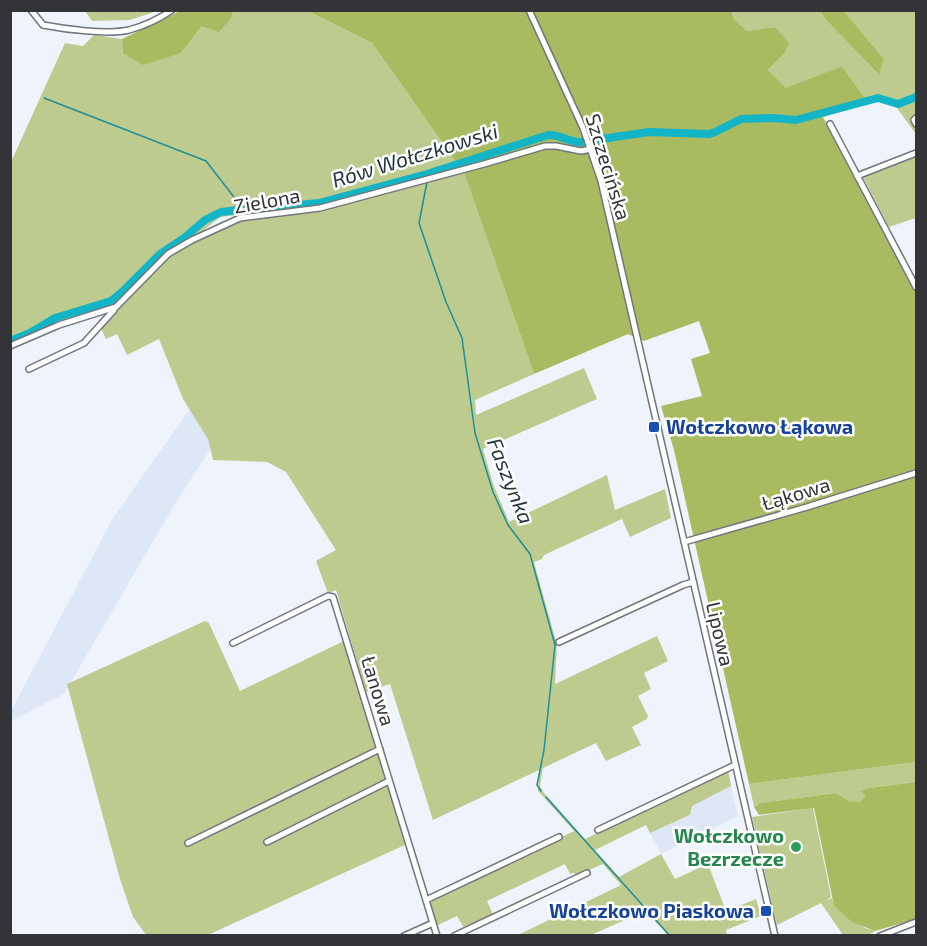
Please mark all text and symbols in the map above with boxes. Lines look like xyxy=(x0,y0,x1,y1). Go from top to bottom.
street label: Szczecińska xyxy=(581,111,636,223)
water label: Rów Wołczkowski xyxy=(329,117,501,192)
street label: Zielona xyxy=(232,182,302,218)
place label: Wołczkowo Łąkowa xyxy=(666,414,853,438)
marker: Wołczkowo Łąkowa xyxy=(647,420,661,434)
water label: Faszynka xyxy=(482,434,540,527)
street label: Łąkowa xyxy=(759,471,833,515)
street label: Lipowa xyxy=(702,599,740,668)
street label: Łanowa xyxy=(357,653,401,729)
place label: Wołczkowo Bezrzecze xyxy=(674,823,784,870)
marker: Wołczkowo Bezrzecze xyxy=(789,840,803,854)
place label: Wołczkowo Piaskowa xyxy=(549,898,754,922)
marker: Wołczkowo Piaskowa xyxy=(759,904,773,918)

